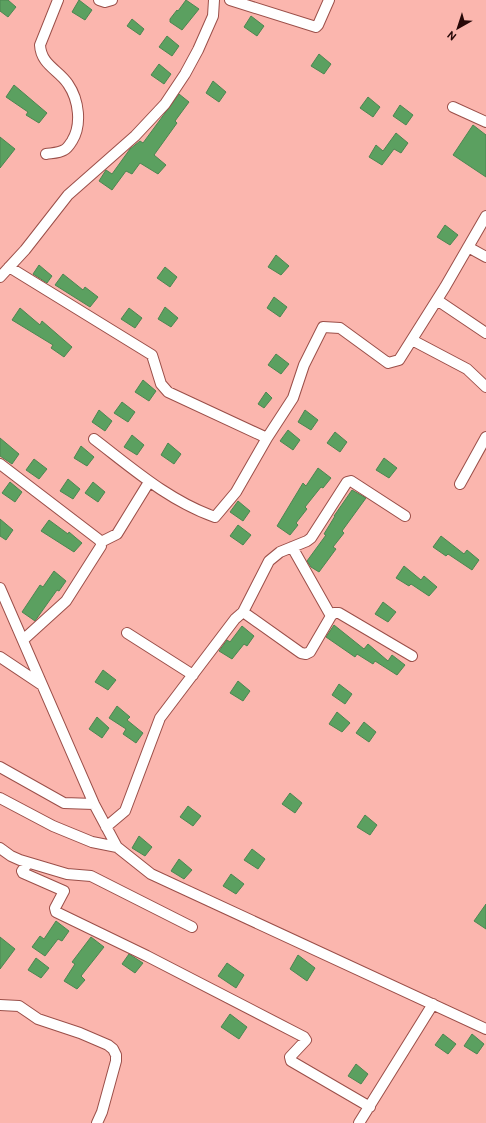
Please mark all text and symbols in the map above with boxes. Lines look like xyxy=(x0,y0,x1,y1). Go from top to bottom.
north arrow xyxy=(438,8,478,48)
text: N xyxy=(445,27,460,43)

